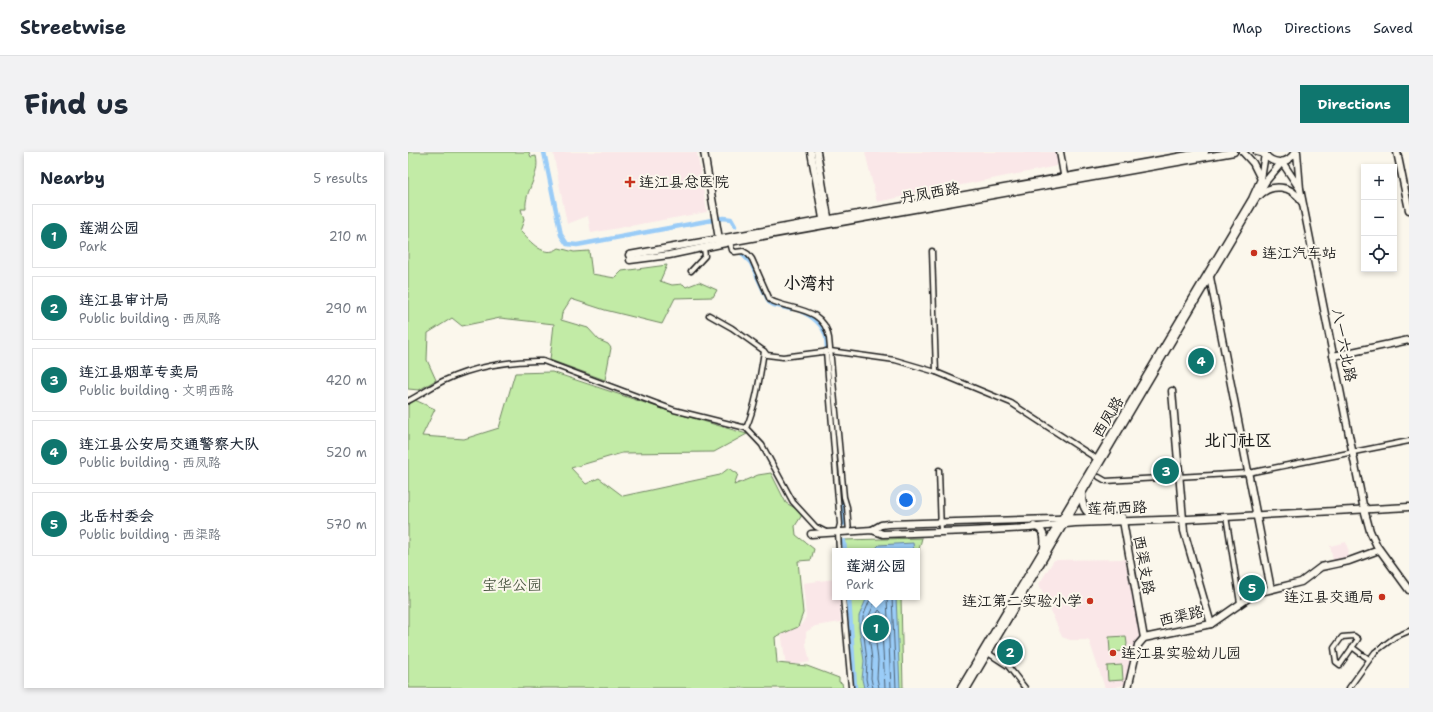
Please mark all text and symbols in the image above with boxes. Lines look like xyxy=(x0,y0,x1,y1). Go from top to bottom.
text: Streetwise xyxy=(20,15,126,40)
text: Map xyxy=(1233,19,1263,37)
text: Directions xyxy=(1285,19,1351,37)
text: Saved xyxy=(1373,19,1413,37)
text: Find us xyxy=(24,85,129,123)
button: Directions xyxy=(1300,85,1409,123)
map controls xyxy=(1361,164,1397,272)
button: + xyxy=(1361,164,1397,200)
text: Nearby xyxy=(40,167,105,189)
text: 5 results xyxy=(313,170,368,187)
place label: 连江县总医院 xyxy=(639,172,729,192)
marker: 连江县总医院 xyxy=(624,176,636,188)
street label: 丹凤西路 xyxy=(899,178,961,208)
button: − xyxy=(1361,200,1397,236)
text: 莲湖公园 xyxy=(79,218,139,238)
text: 1 xyxy=(51,228,57,245)
text: 210 m xyxy=(329,228,367,245)
button: locate xyxy=(1361,236,1397,272)
text: Park xyxy=(79,238,107,255)
place label: 连江汽车站 xyxy=(1262,243,1337,263)
marker: 连江汽车站 xyxy=(1249,248,1259,258)
district label: 小湾村 xyxy=(784,272,835,294)
text: 连江县审计局 xyxy=(79,290,169,310)
text: 2 xyxy=(49,300,59,317)
text: 290 m xyxy=(325,300,367,317)
street label: 八一六北路 xyxy=(1327,306,1361,384)
text: Public building · 西凤路 xyxy=(79,310,221,327)
pin: 4 xyxy=(1188,346,1214,376)
text: 连江县烟草专卖局 xyxy=(79,362,199,382)
text: 3 xyxy=(49,372,59,389)
text: 420 m xyxy=(325,372,367,389)
text: Public building · 文明西路 xyxy=(79,382,234,399)
street label: 西凤路 xyxy=(1088,393,1128,441)
district label: 北门社区 xyxy=(1204,429,1272,451)
text: 连江县公安局交通警察大队 xyxy=(79,434,259,454)
text: 4 xyxy=(49,444,59,461)
text: 520 m xyxy=(326,444,367,461)
text: Public building · 西凤路 xyxy=(79,454,221,471)
pin: 3 xyxy=(1153,456,1179,486)
your location xyxy=(896,490,916,510)
street label: 莲荷西路 xyxy=(1087,497,1147,519)
text: 北岳村委会 xyxy=(79,506,154,526)
text: 5 xyxy=(50,516,58,533)
text: 570 m xyxy=(326,516,367,533)
text: Public building · 西渠路 xyxy=(79,526,221,543)
street label: 西渠支路 xyxy=(1129,534,1159,596)
popup xyxy=(832,548,920,600)
text: 莲湖公园 xyxy=(846,556,906,576)
pin: 5 xyxy=(1239,573,1265,603)
park label: 宝华公园 xyxy=(482,575,542,595)
text: Park xyxy=(846,576,874,593)
place label: 连江县交通局 xyxy=(1284,587,1374,607)
place label: 连江第二实验小学 xyxy=(962,591,1082,611)
marker: 连江县交通局 xyxy=(1377,592,1387,602)
marker: 连江第二实验小学 xyxy=(1085,596,1095,606)
street label: 西渠路 xyxy=(1157,601,1205,631)
pin: 1 xyxy=(863,613,889,643)
pin: 2 xyxy=(997,637,1023,667)
place label: 连江县实验幼儿园 xyxy=(1121,643,1241,663)
marker: 连江县实验幼儿园 xyxy=(1108,648,1118,658)

